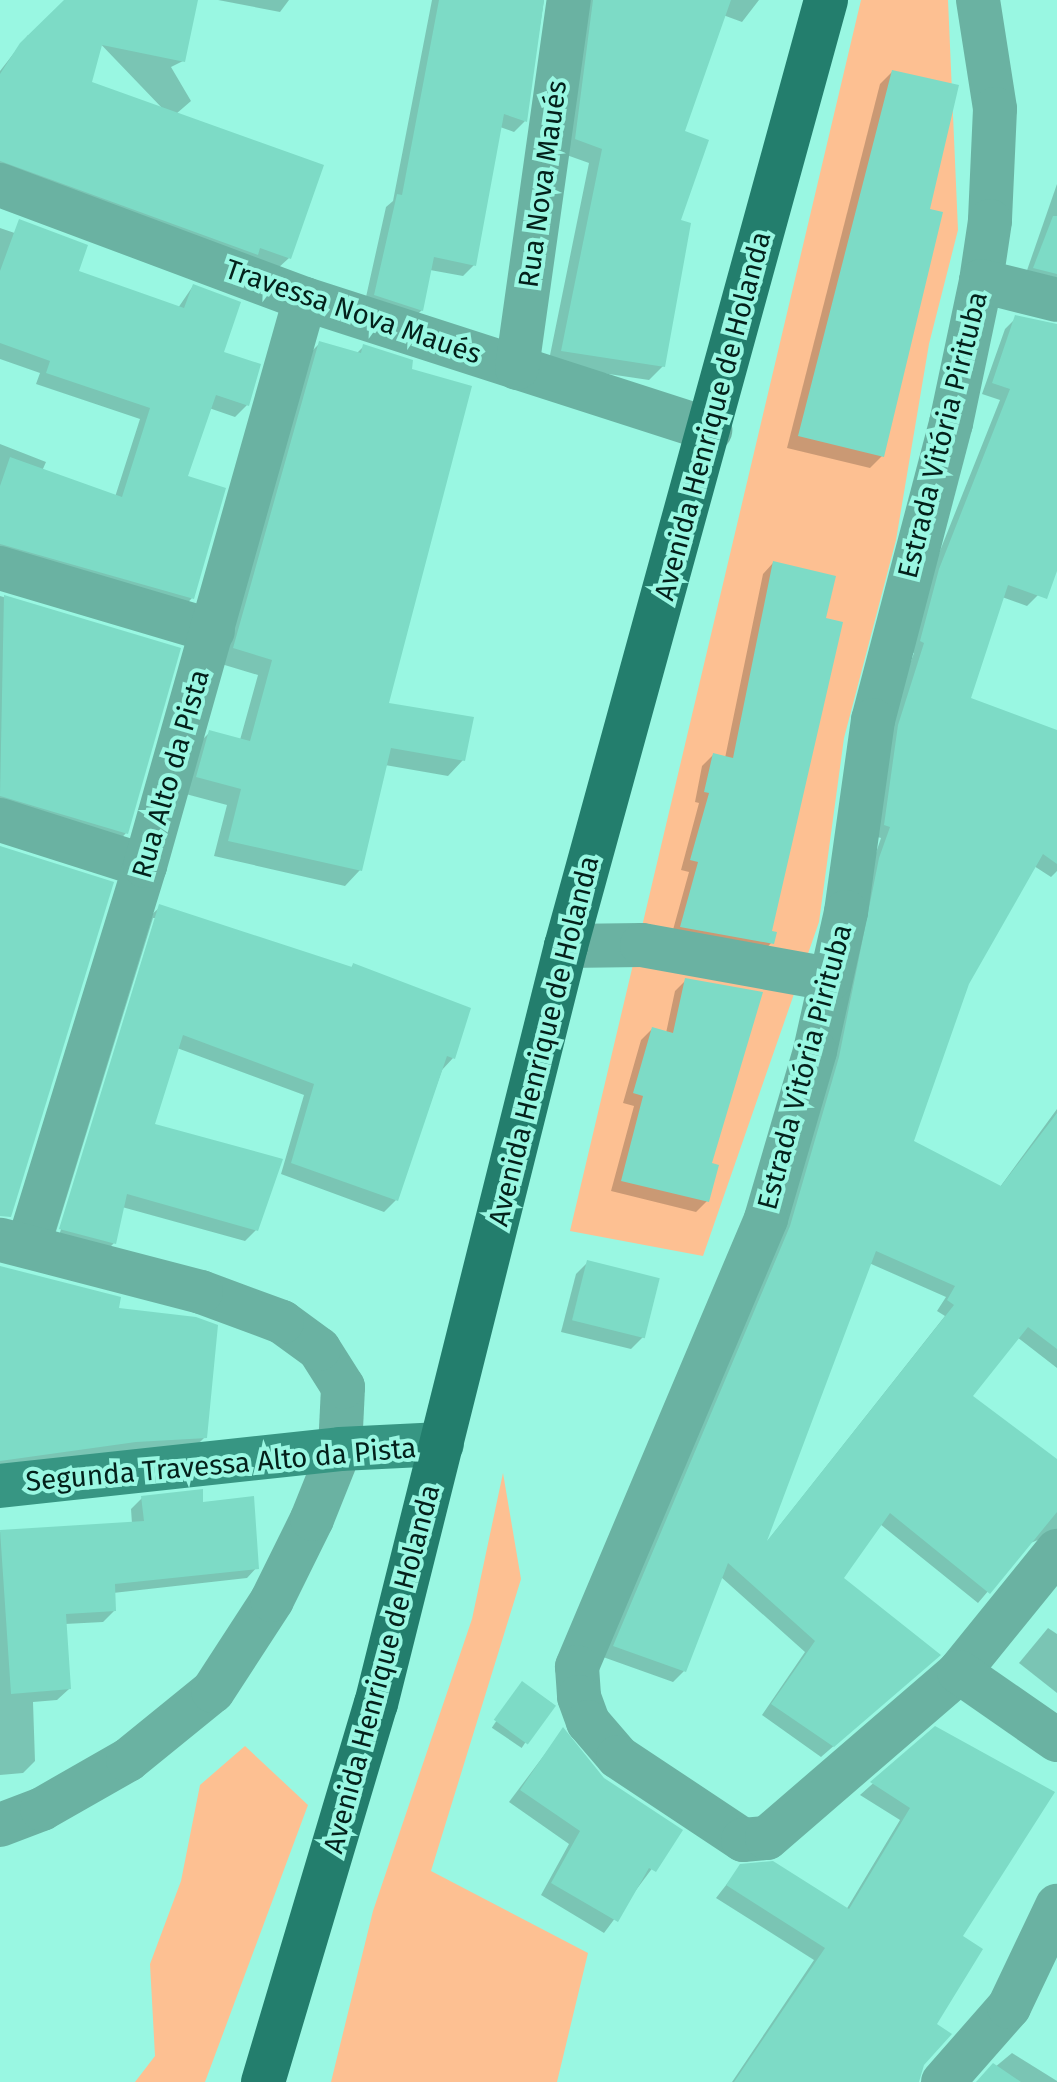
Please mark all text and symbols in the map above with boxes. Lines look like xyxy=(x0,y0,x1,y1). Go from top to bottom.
street label: Rua Nova Maués xyxy=(512,78,574,290)
street label: Avenida Henrique de Holanda xyxy=(648,228,778,604)
street label: Travessa Nova Maués xyxy=(221,252,485,372)
street label: Estrada Vitória Pirituba xyxy=(891,288,995,582)
street label: Rua Alto da Pista xyxy=(125,666,217,882)
street label: Avenida Henrique de Holanda xyxy=(482,852,606,1230)
street label: Estrada Vitória Pirituba xyxy=(751,921,859,1213)
street label: Segunda Travessa Alto da Pista xyxy=(24,1431,418,1499)
street label: Avenida Henrique de Holanda xyxy=(317,1481,447,1857)

